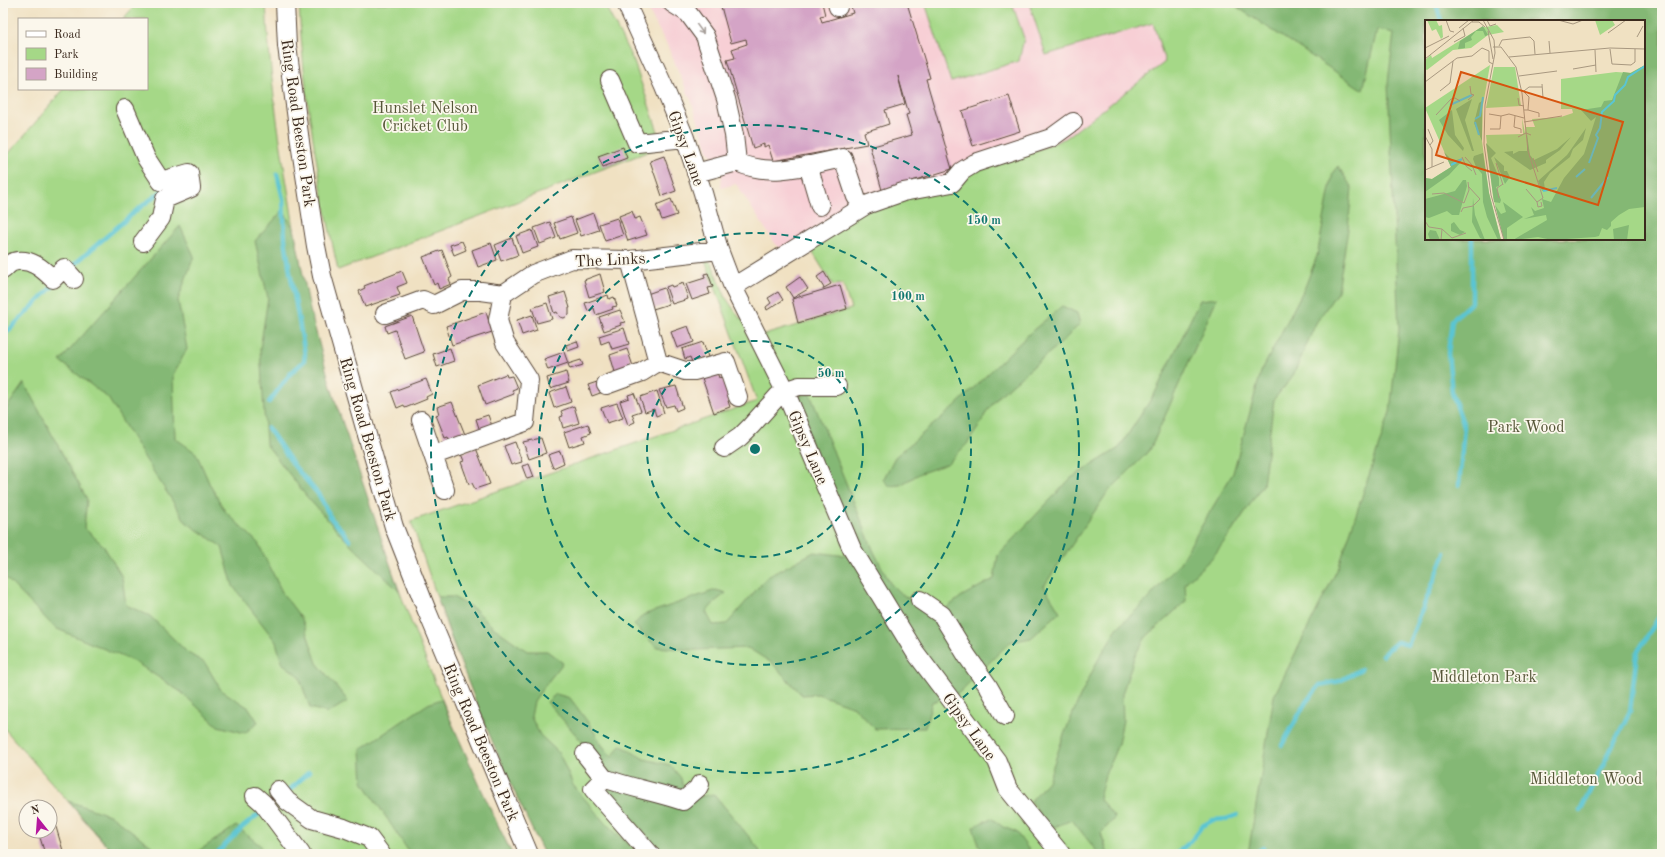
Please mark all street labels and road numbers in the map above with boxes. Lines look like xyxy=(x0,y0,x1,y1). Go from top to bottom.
street label: Ring Road Beeston Park xyxy=(277,38,317,209)
street label: Gipsy Lane xyxy=(664,109,706,188)
street label: The Links xyxy=(574,251,646,271)
street label: Ring Road Beeston Park xyxy=(336,356,398,523)
street label: Gipsy Lane xyxy=(784,408,830,487)
street label: Ring Road Beeston Park xyxy=(440,661,521,824)
street label: Gipsy Lane xyxy=(939,691,998,764)

